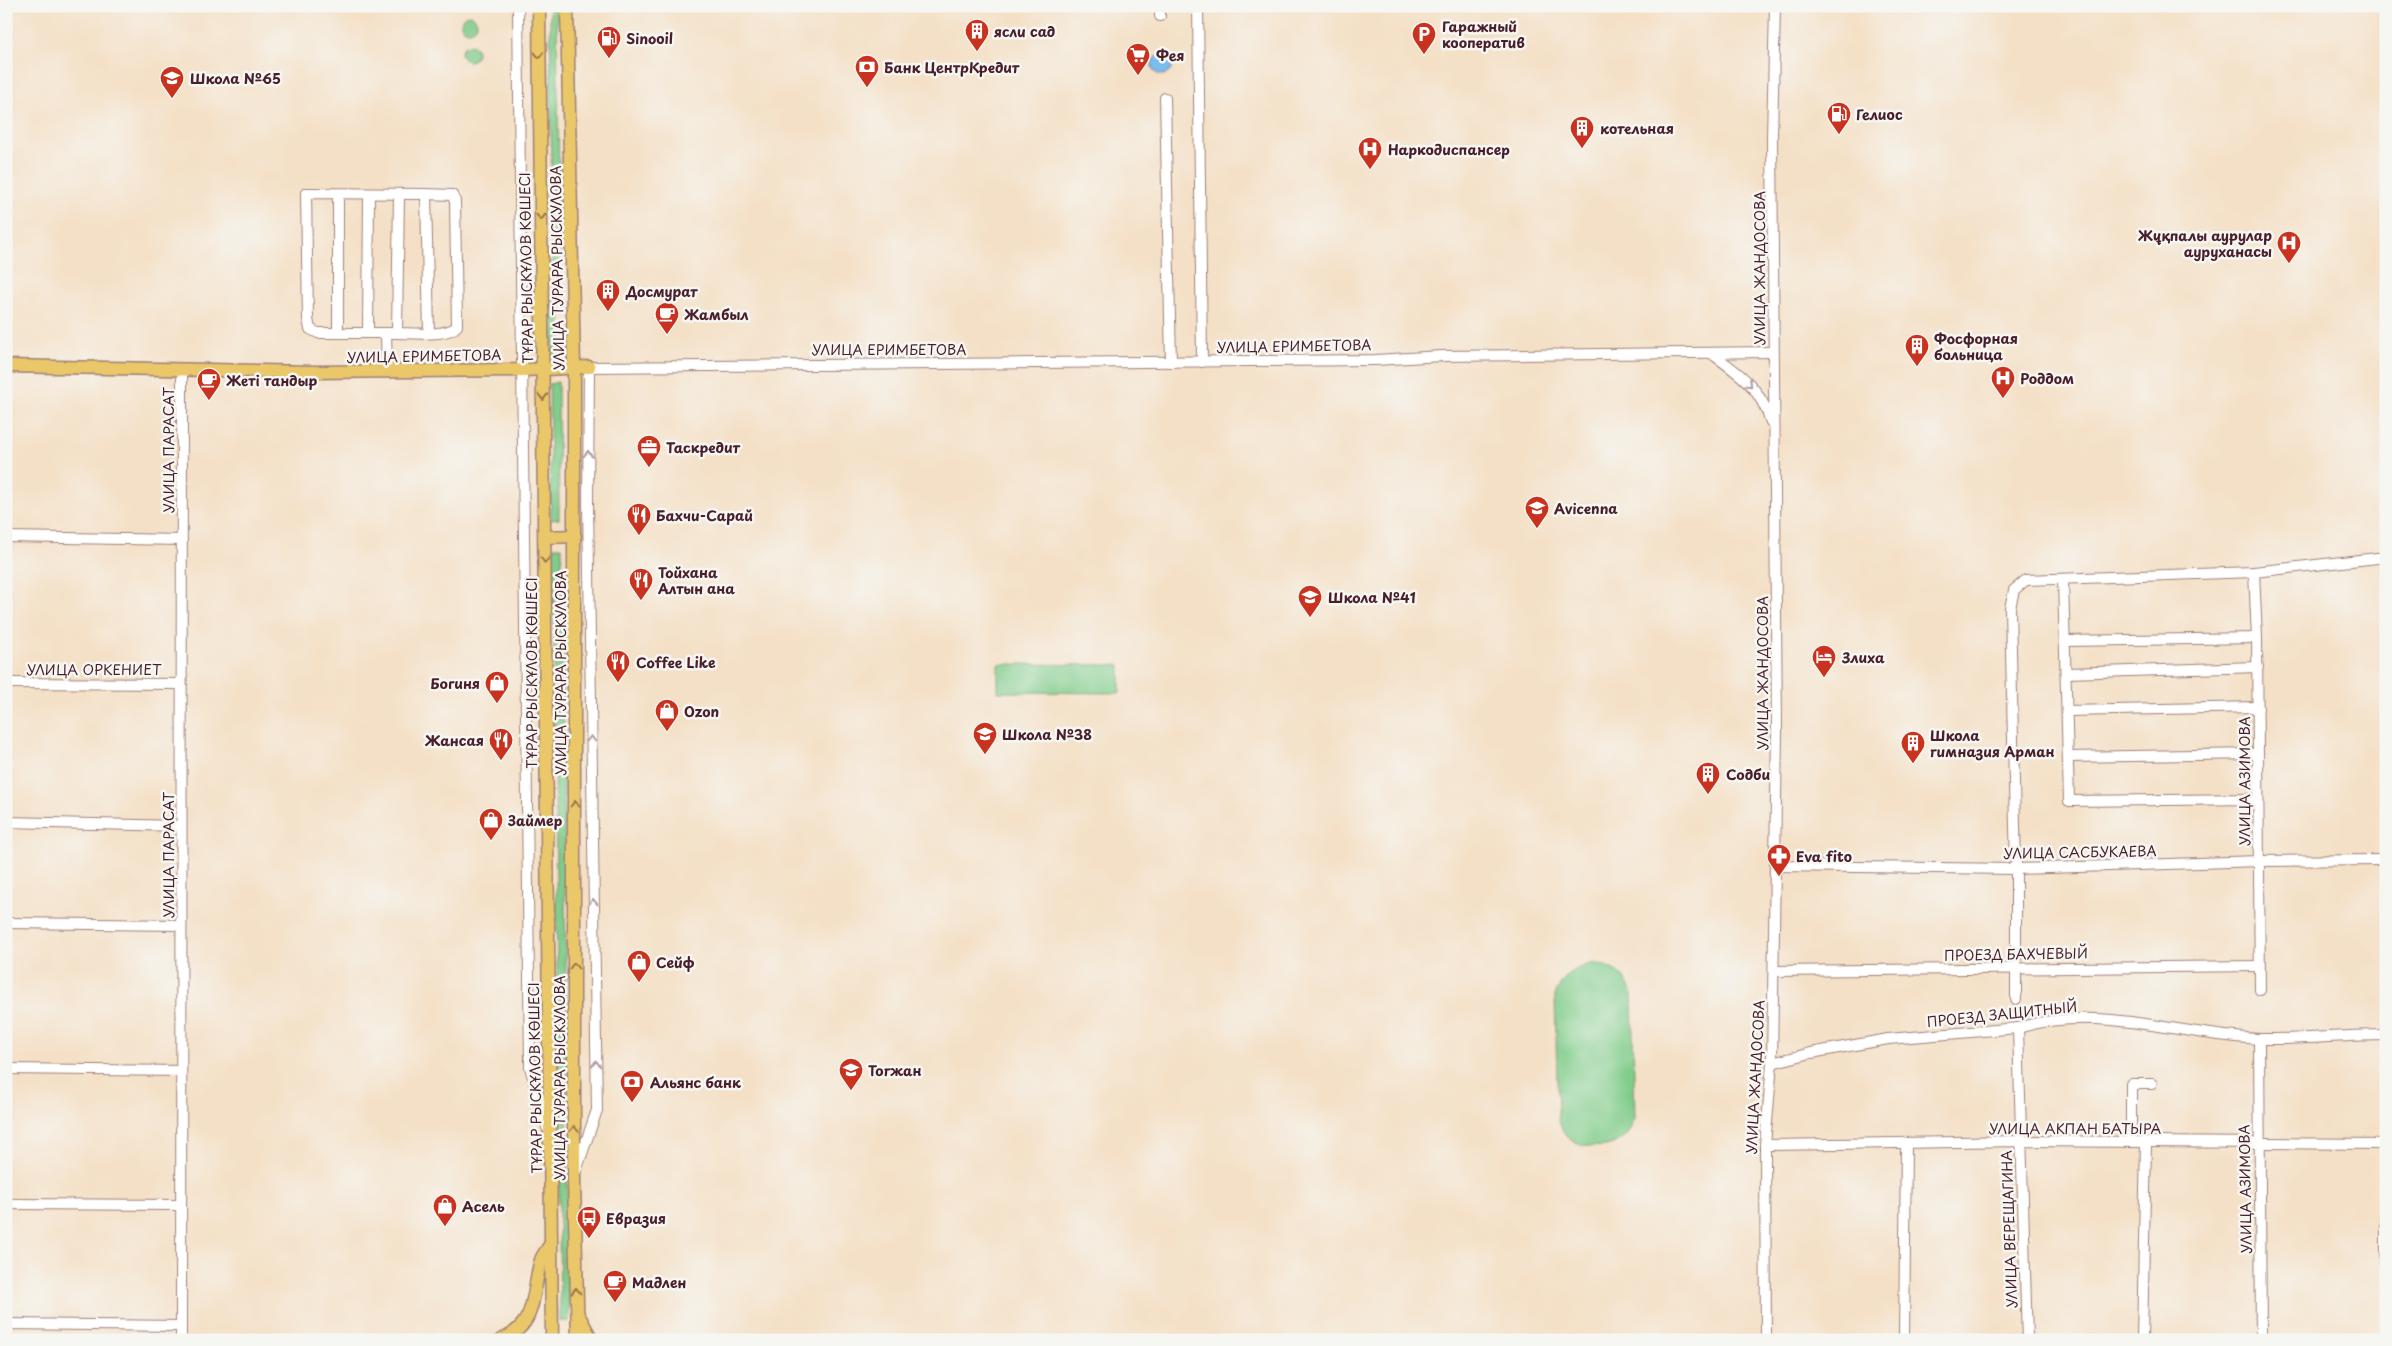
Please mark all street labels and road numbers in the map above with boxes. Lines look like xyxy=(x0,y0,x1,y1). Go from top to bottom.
street label: УЛИЦА ТУРАРА РЫСКУЛОВА xyxy=(545,165,569,371)
street label: ТҰРАР РЫСКҰЛОВ КӨШЕСІ xyxy=(514,172,538,364)
street label: УЛИЦА ЖАНДОСОВА xyxy=(1749,191,1770,345)
street label: УЛИЦА ЕРИМБЕТОВА xyxy=(1217,334,1371,358)
street label: УЛИЦА ЕРИМБЕТОВА xyxy=(812,339,966,360)
street label: УЛИЦА ЕРИМБЕТОВА xyxy=(347,344,501,368)
street label: УЛИЦА ПАРАСАТ xyxy=(158,387,179,513)
street label: УЛИЦА ТУРАРА РЫСКУЛОВА xyxy=(550,570,571,776)
street label: ТҰРАР РЫСКҰЛОВ КӨШЕСІ xyxy=(521,577,542,769)
street label: УЛИЦА ЖАНДОСОВА xyxy=(1752,596,1773,750)
street label: УЛИЦА ОРКЕНИЕТ xyxy=(26,659,162,680)
street label: УЛИЦА АЗИМОВА xyxy=(2234,716,2255,846)
street label: УЛИЦА ПАРАСАТ xyxy=(158,792,179,918)
street label: УЛИЦА САСБУКАЕВА xyxy=(2003,840,2157,864)
street label: ПРОЕЗД БАХЧЕВЫЙ xyxy=(1944,942,2088,966)
street label: УЛИЦА ТУРАРА РЫСКУЛОВА xyxy=(549,975,570,1181)
street label: ТҰРАР РЫСКҰЛОВ КӨШЕСІ xyxy=(523,982,547,1174)
street label: ПРОЕЗД ЗАЩИТНЫЙ xyxy=(1926,996,2078,1032)
street label: УЛИЦА ЖАНДОСОВА xyxy=(1740,999,1770,1155)
street label: УЛИЦА АКПАН БАТЫРА xyxy=(1989,1118,2161,1139)
street label: УЛИЦА АЗИМОВА xyxy=(2233,1124,2257,1254)
street label: УЛИЦА ВЕРЕЩАГИНА xyxy=(1996,1149,2022,1308)

